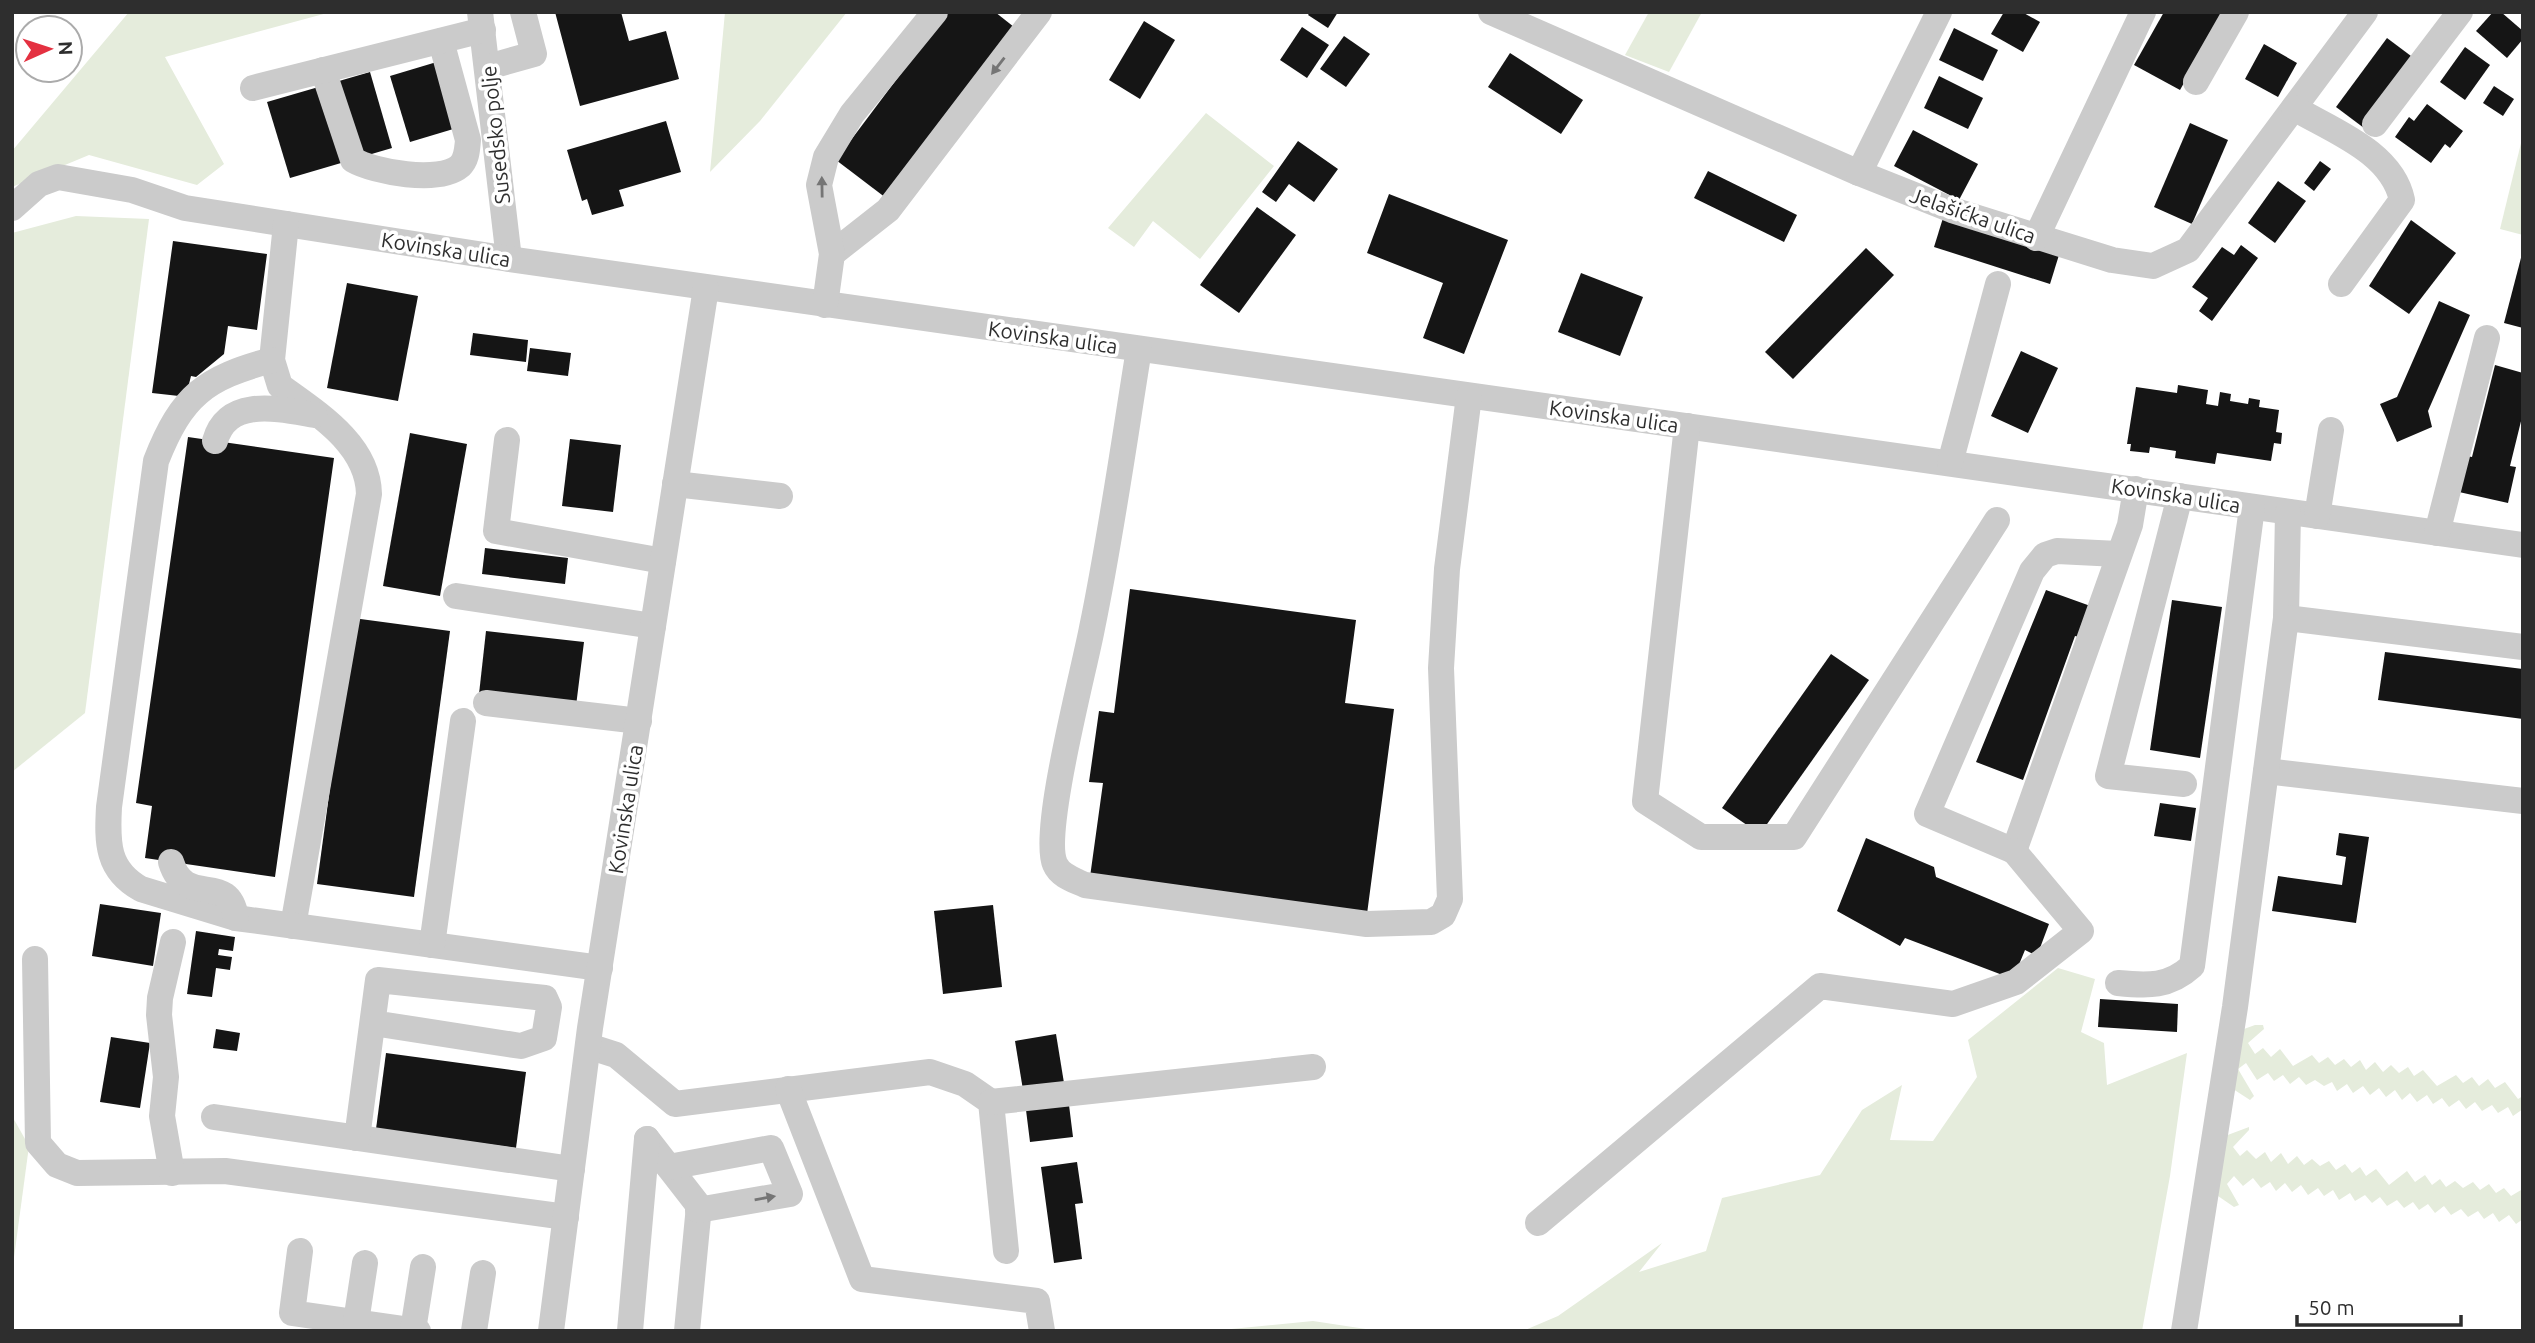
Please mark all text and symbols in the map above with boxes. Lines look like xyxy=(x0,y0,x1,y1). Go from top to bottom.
north arrow xyxy=(14,14,84,84)
text: N xyxy=(55,40,77,56)
one-way arrow xyxy=(990,57,1005,75)
street label: Susedsko polje xyxy=(476,65,514,205)
one-way arrow xyxy=(816,176,827,198)
street label: Jelašićka ulica xyxy=(1907,182,2039,248)
street label: Kovinska ulica xyxy=(380,227,512,271)
street label: Kovinska ulica xyxy=(987,316,1119,358)
street label: Kovinska ulica xyxy=(1548,395,1680,437)
street label: Kovinska ulica xyxy=(2110,473,2242,517)
street label: Kovinska ulica xyxy=(603,743,647,875)
one-way arrow xyxy=(754,1192,776,1203)
scale bar xyxy=(2297,1284,2462,1328)
text: 50 m xyxy=(2308,1295,2355,1319)

